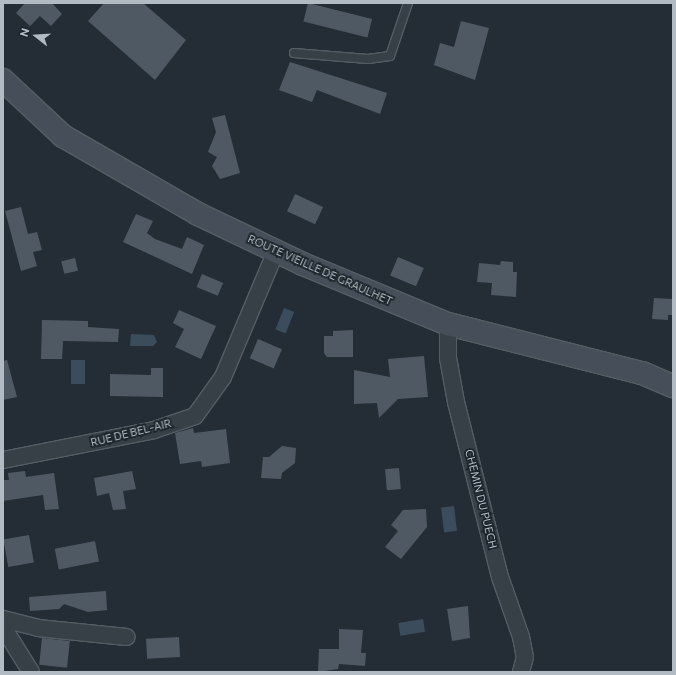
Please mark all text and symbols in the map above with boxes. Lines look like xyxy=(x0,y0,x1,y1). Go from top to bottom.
north arrow xyxy=(16,16,56,56)
text: N xyxy=(17,27,31,38)
street label: ROUTE VIEILLE DE GRAULHET xyxy=(246,232,394,308)
street label: RUE DE BEL-AIR xyxy=(89,417,173,449)
street label: CHEMIN DU PUECH xyxy=(462,448,500,550)

